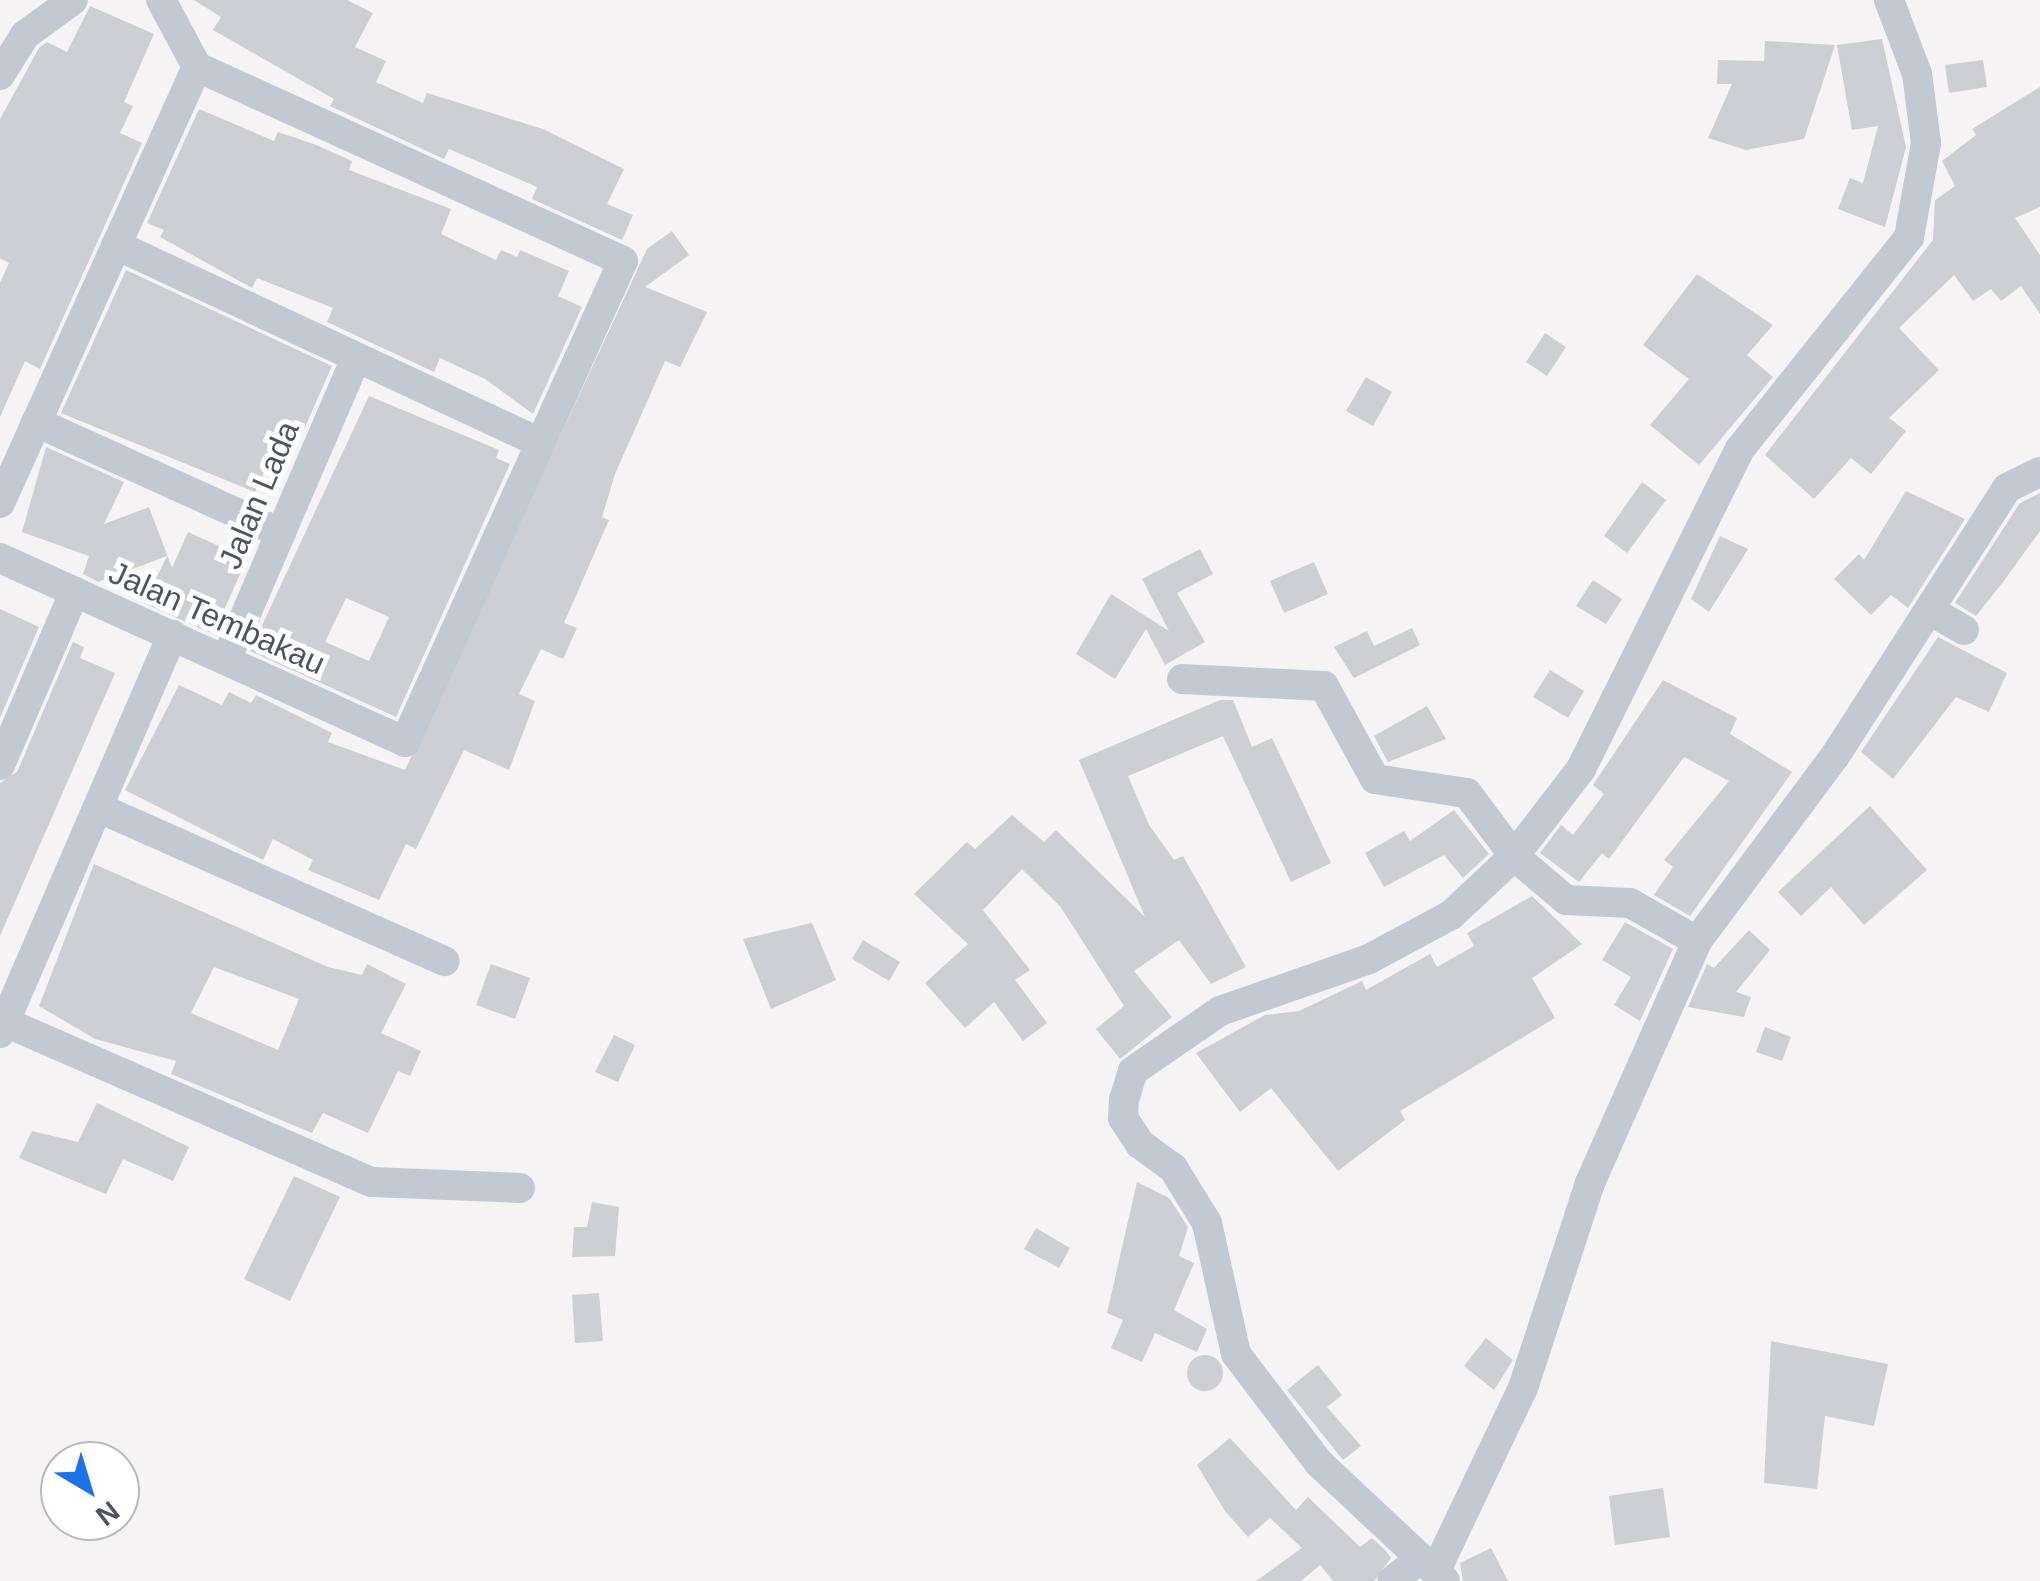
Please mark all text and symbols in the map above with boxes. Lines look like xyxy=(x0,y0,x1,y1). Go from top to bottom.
street label: Jalan Lada xyxy=(211,415,307,575)
street label: Jalan Tembakau xyxy=(103,553,331,683)
north arrow xyxy=(40,1441,140,1541)
text: N xyxy=(90,1495,125,1532)

